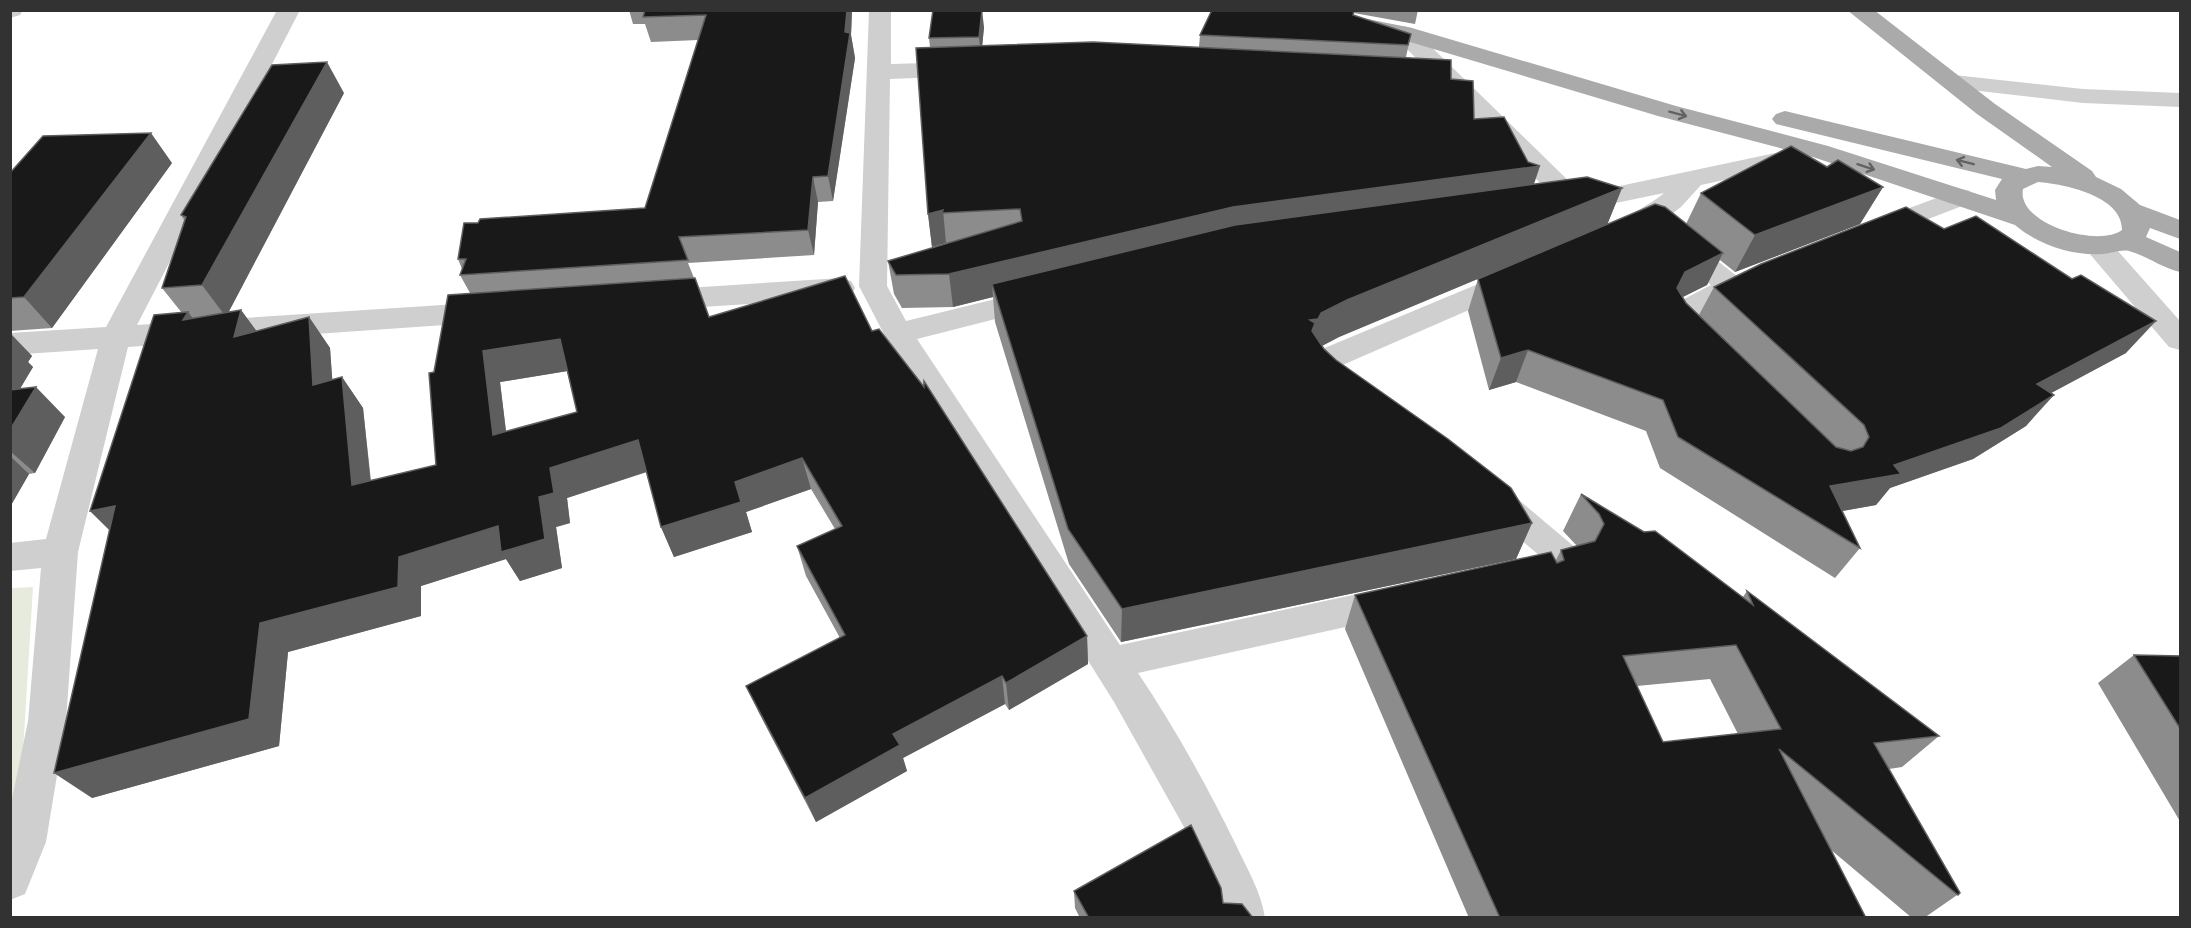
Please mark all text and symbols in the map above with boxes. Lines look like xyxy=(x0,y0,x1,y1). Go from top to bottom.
one-way arrow xyxy=(1668,109,1687,120)
one-way arrow xyxy=(1956,156,1975,168)
one-way arrow xyxy=(1856,162,1875,173)

